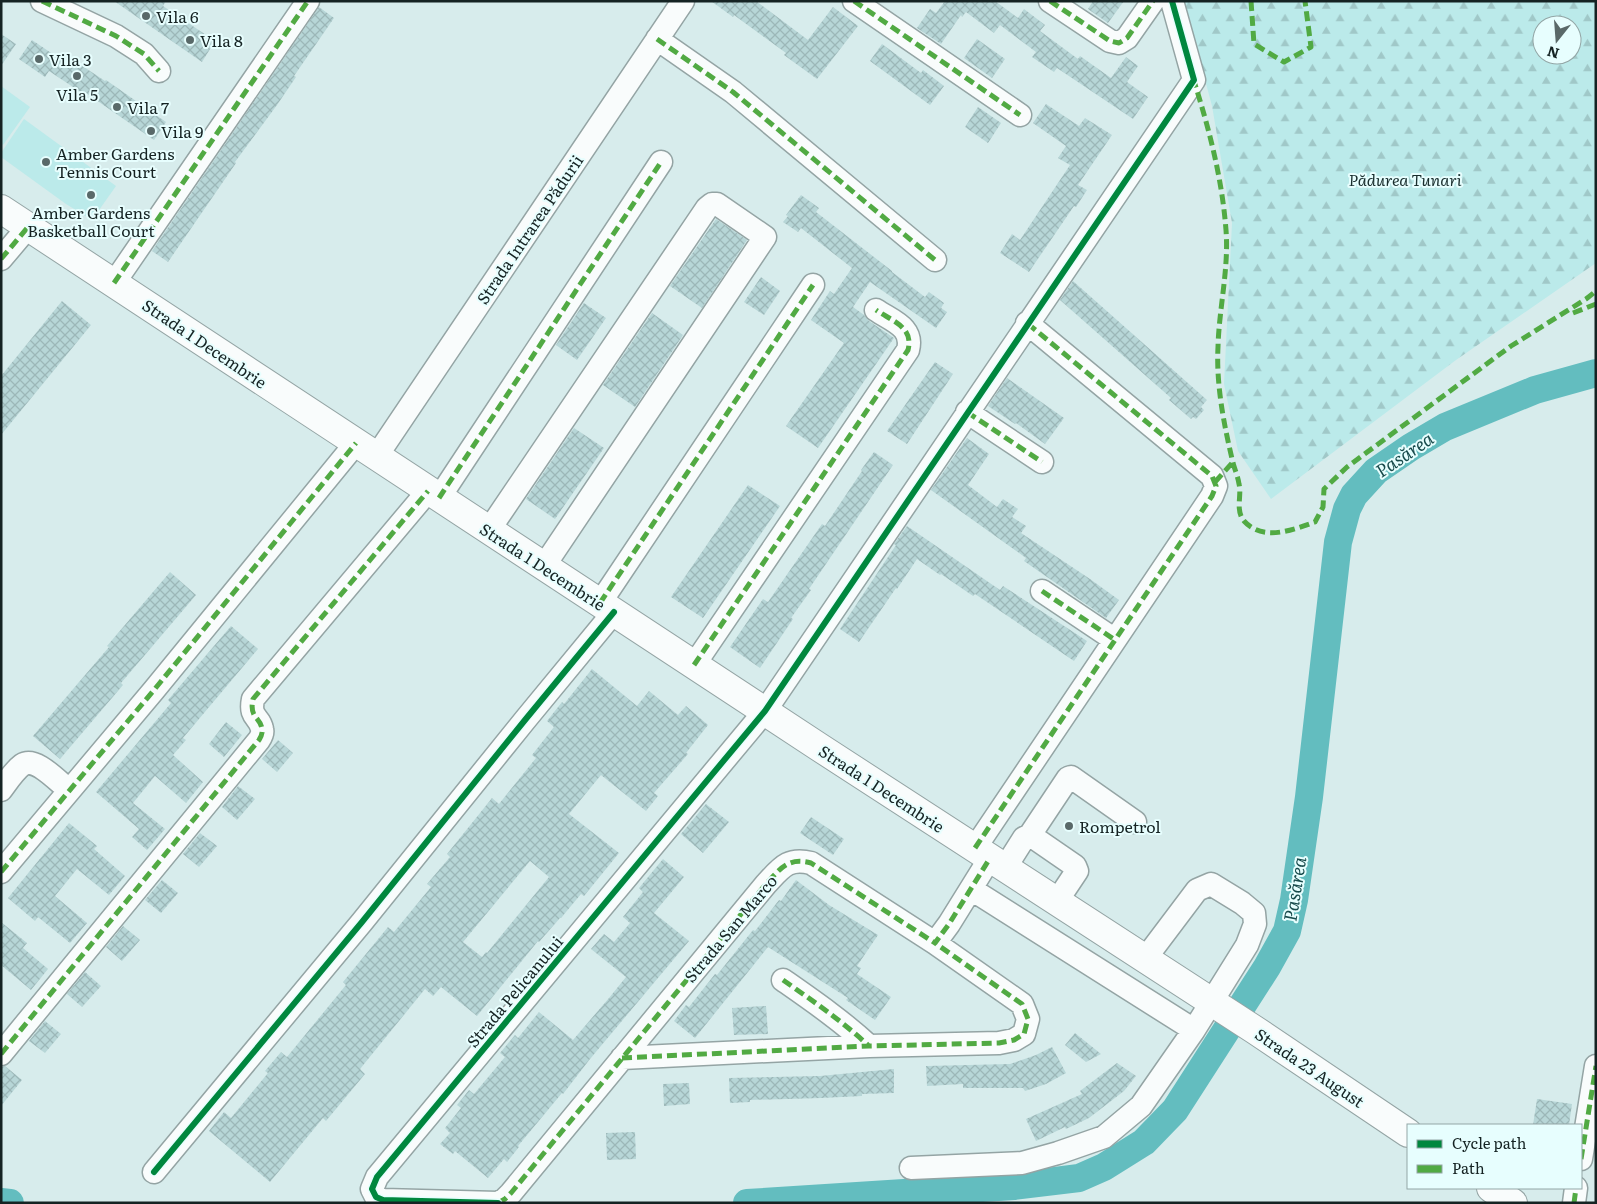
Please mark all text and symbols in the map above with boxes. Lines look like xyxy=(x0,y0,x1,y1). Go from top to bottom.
place label: Vila 6 xyxy=(156,4,199,28)
marker: Vila 6 xyxy=(140,10,152,22)
north arrow xyxy=(1532,15,1582,65)
place label: Vila 8 xyxy=(200,28,243,52)
marker: Vila 8 xyxy=(184,34,196,46)
text: N xyxy=(1544,42,1561,65)
place label: Vila 3 xyxy=(49,47,92,71)
marker: Vila 3 xyxy=(33,53,45,65)
marker: Vila 5 xyxy=(71,70,83,82)
place label: Vila 5 xyxy=(56,82,98,106)
place label: Vila 7 xyxy=(127,95,169,119)
marker: Vila 7 xyxy=(111,101,123,113)
place label: Vila 9 xyxy=(161,119,203,143)
marker: Vila 9 xyxy=(145,125,157,137)
place label: Amber Gardens Tennis Court xyxy=(56,141,174,183)
street label: Strada Intrarea Pădurii xyxy=(470,149,588,309)
marker: Amber Gardens Tennis Court xyxy=(40,156,52,168)
park label: Pădurea Tunari xyxy=(1348,167,1462,191)
marker: Amber Gardens Basketball Court xyxy=(85,189,97,201)
place label: Amber Gardens Basketball Court xyxy=(27,200,155,242)
street label: Strada 1 Decembrie xyxy=(138,292,272,394)
water label: Pasărea xyxy=(1370,424,1439,483)
street label: Strada 1 Decembrie xyxy=(476,516,610,616)
street label: Strada 1 Decembrie xyxy=(815,738,949,838)
place label: Rompetrol xyxy=(1079,814,1161,838)
marker: Rompetrol xyxy=(1063,820,1075,832)
water label: Pasărea xyxy=(1276,854,1313,923)
street label: Strada San Marco xyxy=(678,869,782,987)
street label: Strada Pelicanului xyxy=(460,930,568,1052)
street label: Strada 23 August xyxy=(1251,1022,1370,1113)
legend xyxy=(1407,1124,1582,1189)
text: Cycle path xyxy=(1452,1131,1527,1154)
text: Path xyxy=(1452,1156,1485,1179)

